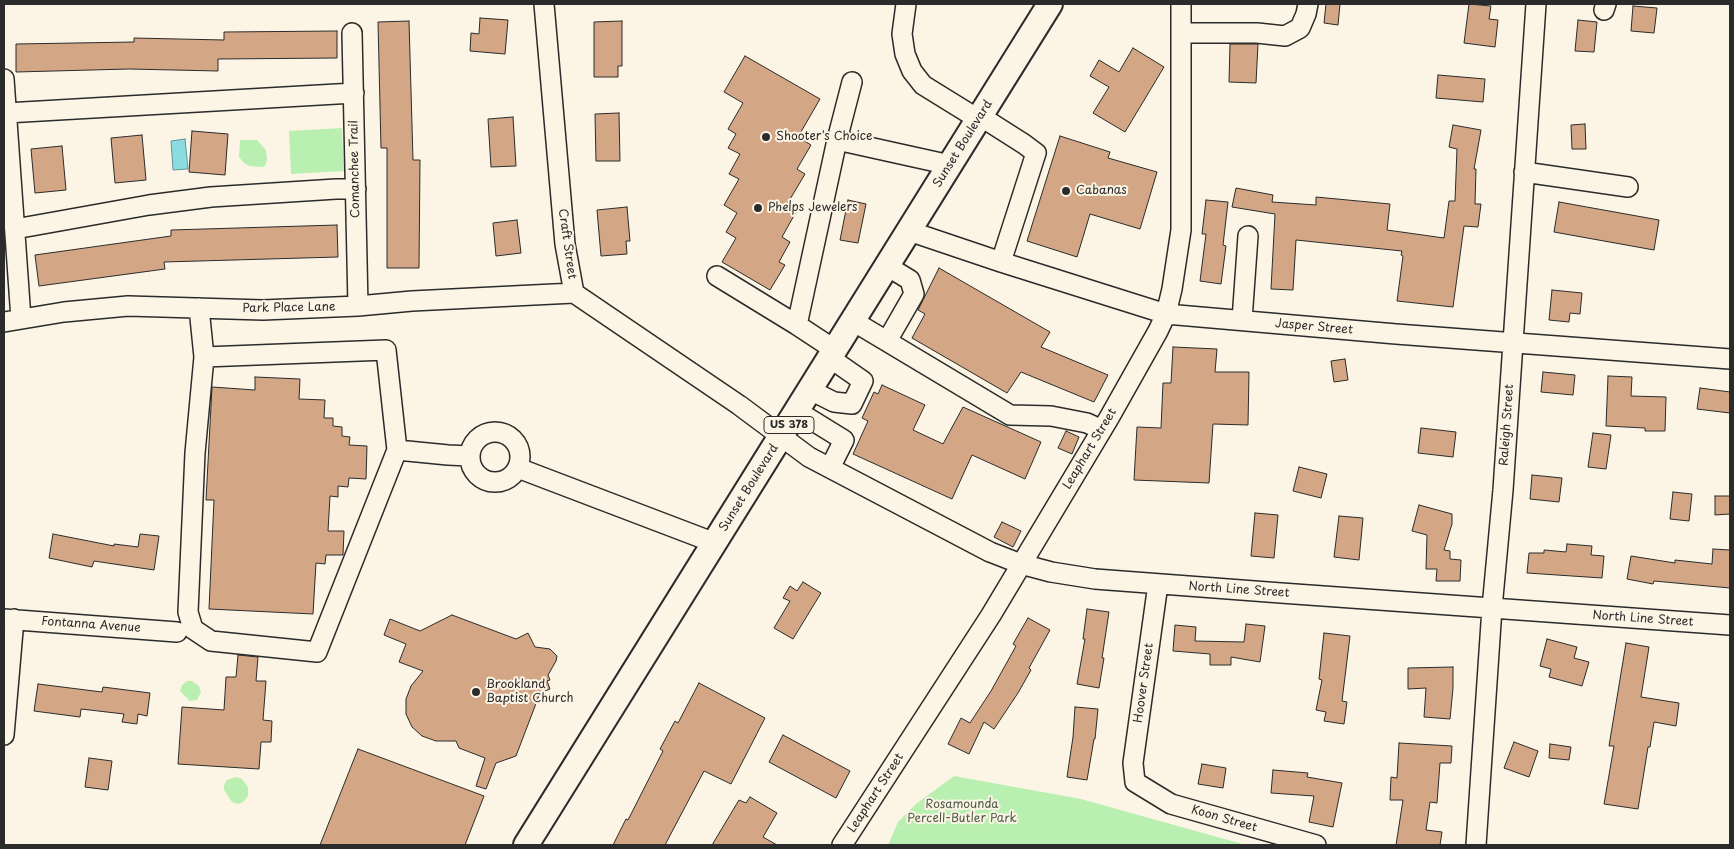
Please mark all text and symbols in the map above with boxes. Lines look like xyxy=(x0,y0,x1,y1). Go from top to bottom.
street label: Sunset Boulevard xyxy=(930,98,996,190)
street label: Comanchee Trail xyxy=(347,120,363,218)
place label: Shooter's Choice xyxy=(776,130,872,144)
marker: Shooter's Choice xyxy=(760,131,772,143)
place label: Cabanas xyxy=(1076,184,1127,198)
marker: Cabanas xyxy=(1060,185,1072,197)
place label: Phelps Jewelers xyxy=(768,201,857,215)
marker: Phelps Jewelers xyxy=(752,202,764,214)
street label: Craft Street xyxy=(555,208,579,280)
street label: Park Place Lane xyxy=(242,300,336,316)
street label: Jasper Street xyxy=(1274,316,1354,338)
street label: Raleigh Street xyxy=(1497,384,1517,466)
street label: Leaphart Street xyxy=(1060,406,1120,492)
road number: US 378 xyxy=(764,416,814,434)
street label: Sunset Boulevard xyxy=(716,442,782,534)
street label: North Line Street xyxy=(1188,579,1290,601)
street label: North Line Street xyxy=(1592,608,1694,630)
street label: Fontanna Avenue xyxy=(41,614,141,636)
street label: Hoover Street xyxy=(1131,642,1157,724)
place label: Brookland Baptist Church xyxy=(486,678,573,706)
marker: Brookland Baptist Church xyxy=(470,686,482,698)
street label: Leaphart Street xyxy=(845,751,907,835)
park label: Rosamounda Percell-Butler Park xyxy=(907,798,1017,826)
street label: Koon Street xyxy=(1189,803,1259,835)

